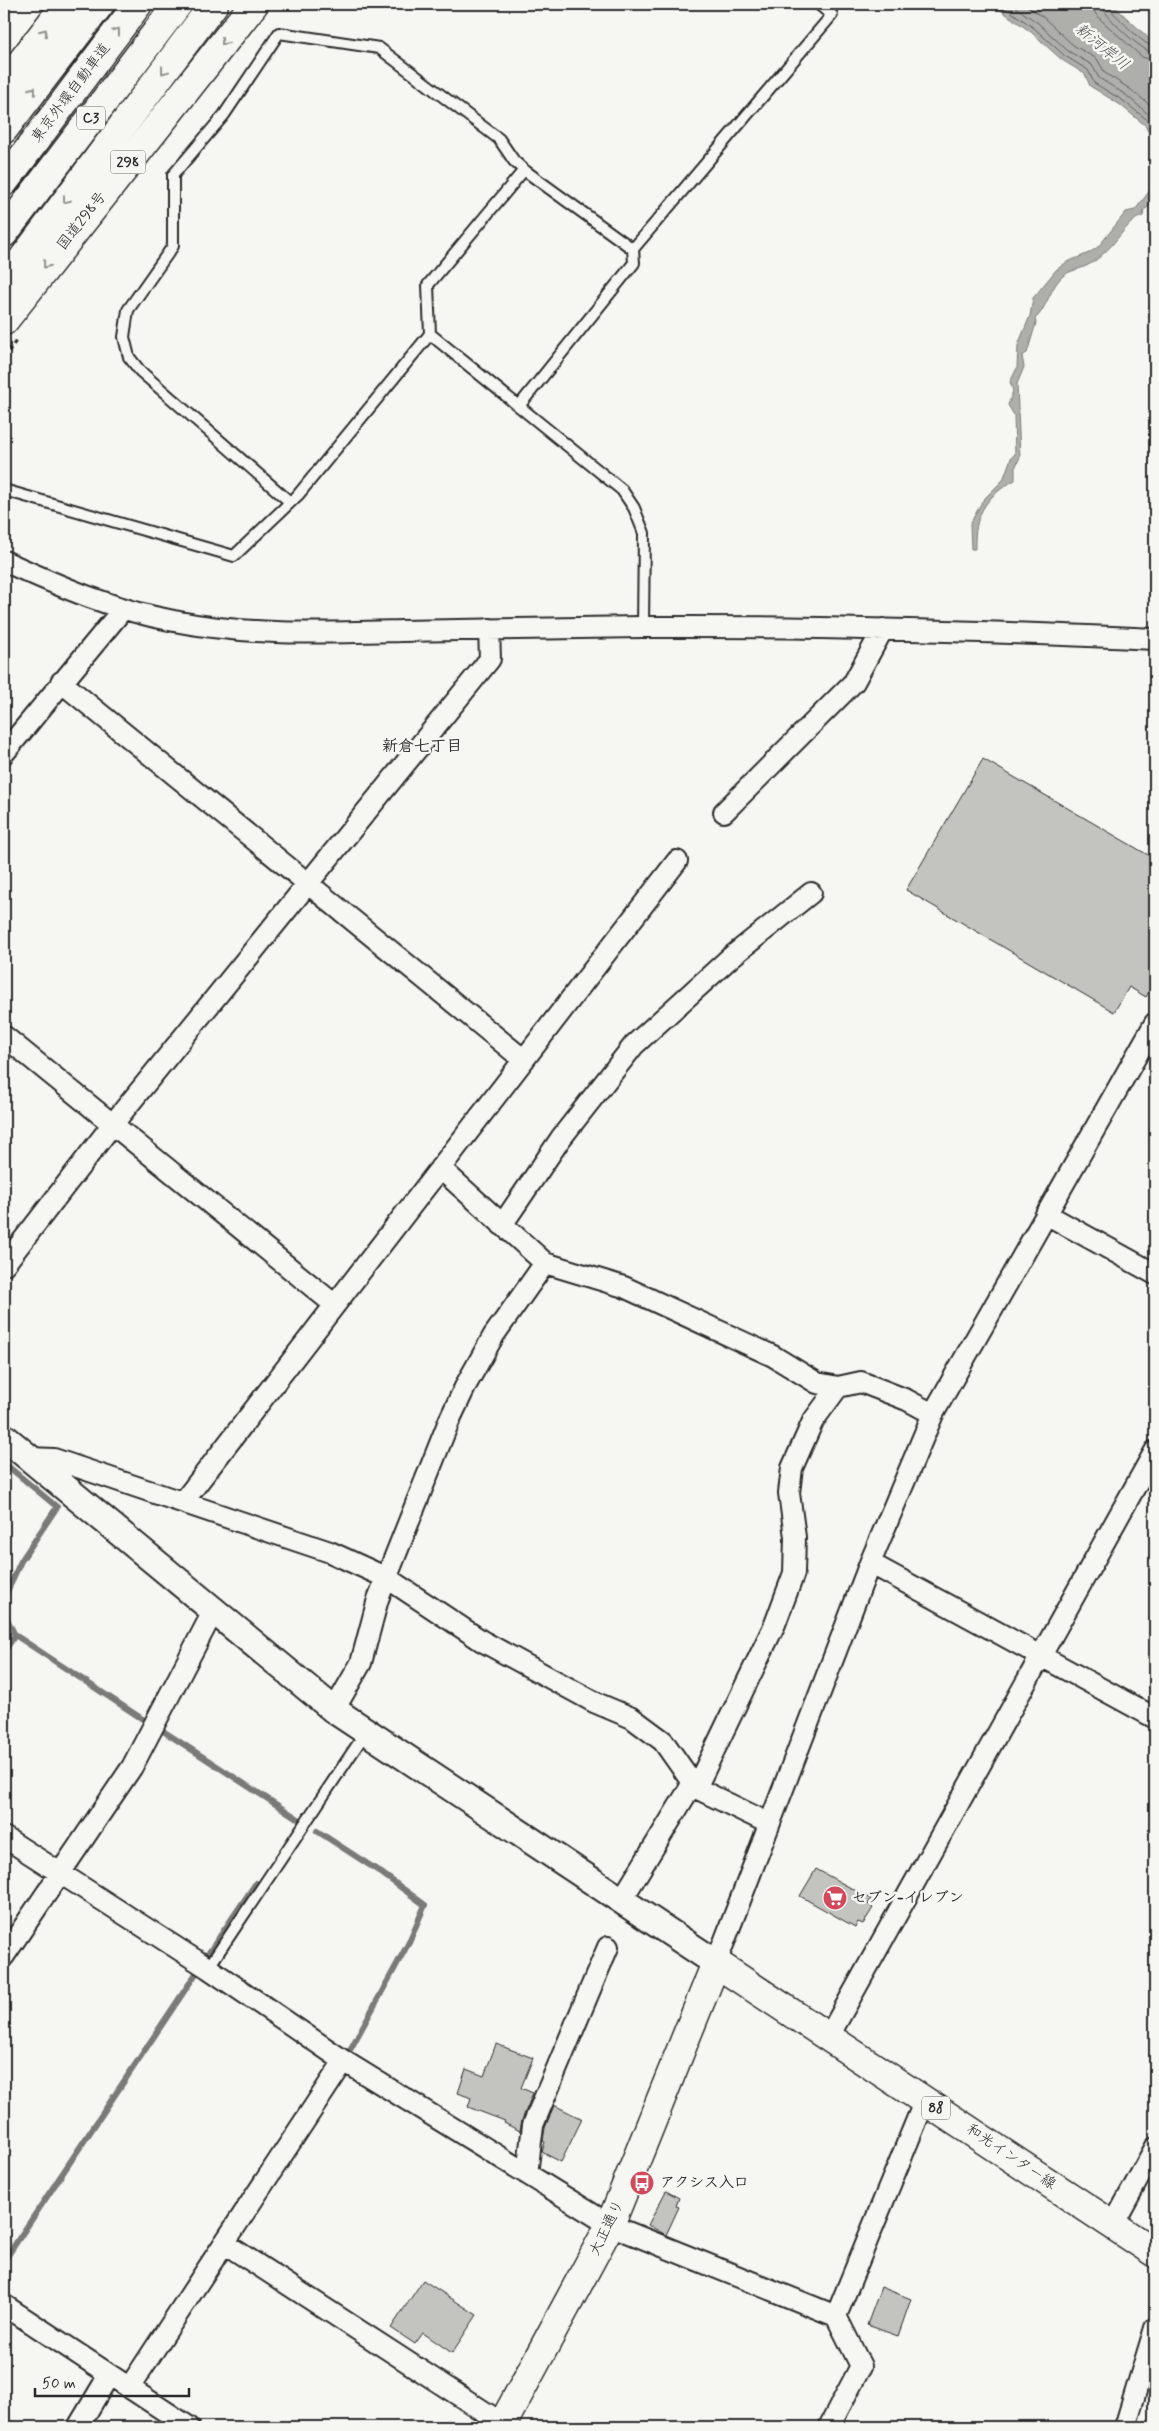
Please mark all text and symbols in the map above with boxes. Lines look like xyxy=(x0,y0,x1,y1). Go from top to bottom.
water label: 新河岸川 xyxy=(1071,19,1133,75)
one-way arrow xyxy=(38,28,47,38)
one-way arrow xyxy=(112,28,120,37)
one-way arrow xyxy=(221,36,229,45)
street label: 東京外環自動車道 xyxy=(27,39,115,147)
one-way arrow xyxy=(161,65,169,74)
one-way arrow xyxy=(28,87,36,96)
road number: C3 xyxy=(77,106,105,130)
road number: 298 xyxy=(110,150,146,173)
street label: 国道298号 xyxy=(53,188,111,254)
one-way arrow xyxy=(63,194,72,204)
one-way arrow xyxy=(44,259,52,268)
district label: 新倉七丁目 xyxy=(382,736,462,757)
supermarket icon: セブン-イレブン xyxy=(822,1885,848,1911)
place label: セブン-イレブン xyxy=(852,1888,964,1908)
road number: 88 xyxy=(922,2096,950,2120)
street label: 和光インター線 xyxy=(962,2120,1060,2194)
bus stop icon: アクシス入口 xyxy=(629,2170,655,2196)
place label: アクシス入口 xyxy=(660,2173,749,2193)
street label: 大正通り xyxy=(585,2197,629,2259)
scale bar xyxy=(35,2366,189,2398)
text: 50 m xyxy=(42,2374,76,2394)

